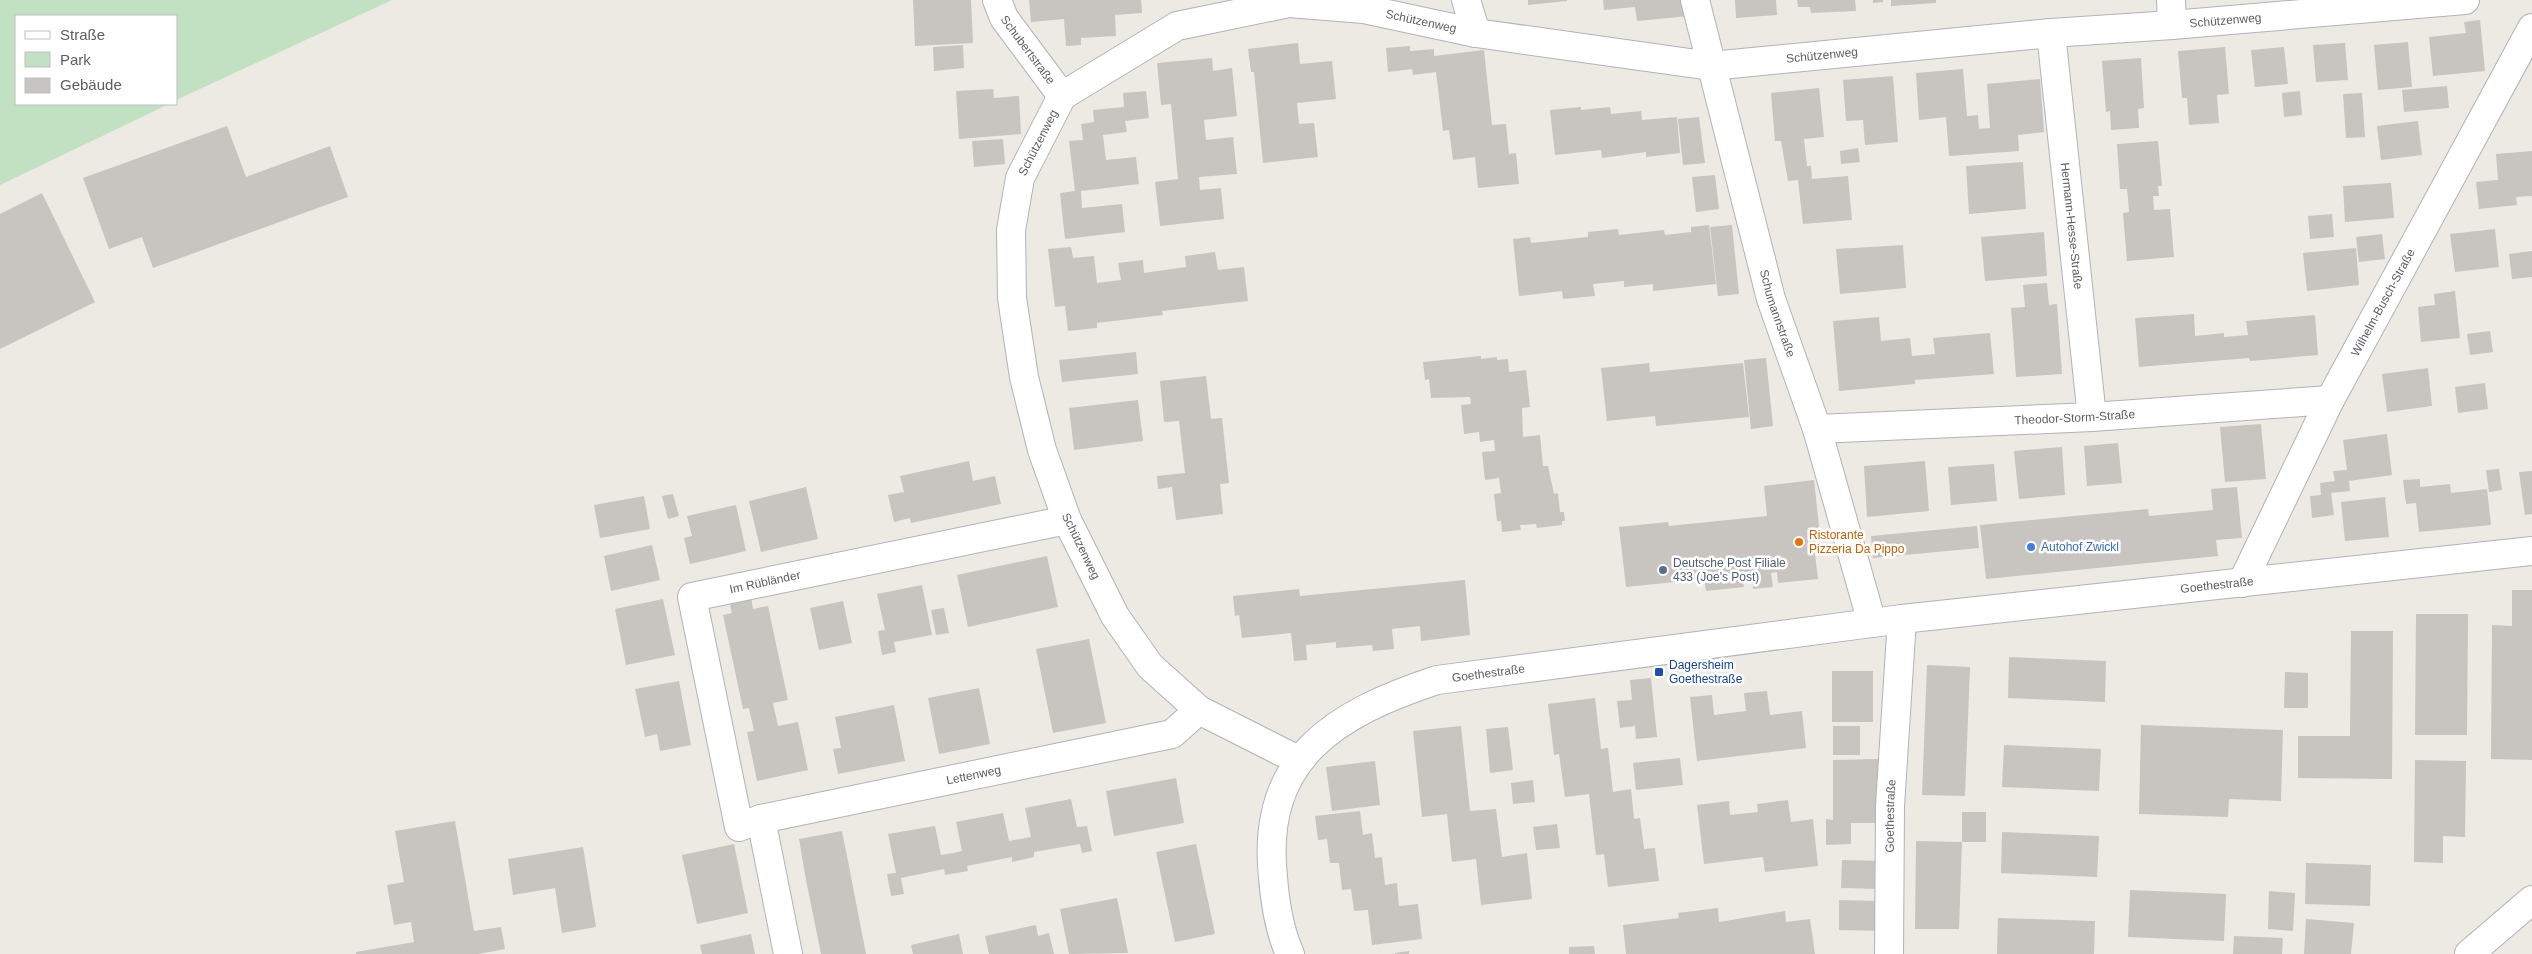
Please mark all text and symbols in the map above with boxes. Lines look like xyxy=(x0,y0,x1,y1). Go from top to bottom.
street label: Schützenweg xyxy=(1384,7,1458,36)
street label: Schützenweg xyxy=(2189,10,2262,30)
street label: Schubertstraße xyxy=(998,13,1058,87)
legend xyxy=(15,15,178,105)
text: Straße xyxy=(60,26,105,43)
street label: Schützenweg xyxy=(1785,45,1859,66)
text: Park xyxy=(60,51,91,68)
text: Gebäude xyxy=(60,76,122,93)
street label: Schützenweg xyxy=(1015,107,1061,178)
street label: Hermann-Hesse-Straße xyxy=(2058,162,2085,290)
street label: Wilhelm-Busch-Straße xyxy=(2348,246,2418,359)
street label: Schumannstraße xyxy=(1757,268,1798,359)
street label: Theodor-Storm-Straße xyxy=(2014,407,2136,427)
street label: Schützenweg xyxy=(1059,511,1103,581)
place label: Ristorante Pizzeria Da Pippo xyxy=(1809,528,1905,556)
marker: Ristorante Pizzeria Da Pippo xyxy=(1793,536,1805,548)
place label: Autohof Zwickl xyxy=(2041,540,2119,554)
marker: Autohof Zwickl xyxy=(2025,541,2037,553)
place label: Deutsche Post Filiale 433 (Joe's Post) xyxy=(1673,556,1786,584)
marker: Deutsche Post Filiale 433 (Joe's Post) xyxy=(1657,564,1669,576)
street label: Im Rübländer xyxy=(728,568,802,596)
street label: Goethestraße xyxy=(2180,574,2255,596)
place label: Dagersheim Goethestraße xyxy=(1669,658,1743,686)
street label: Goethestraße xyxy=(1451,662,1526,685)
marker: Dagersheim Goethestraße xyxy=(1653,666,1665,678)
street label: Lettenweg xyxy=(945,763,1002,788)
street label: Goethestraße xyxy=(1883,779,1899,853)

